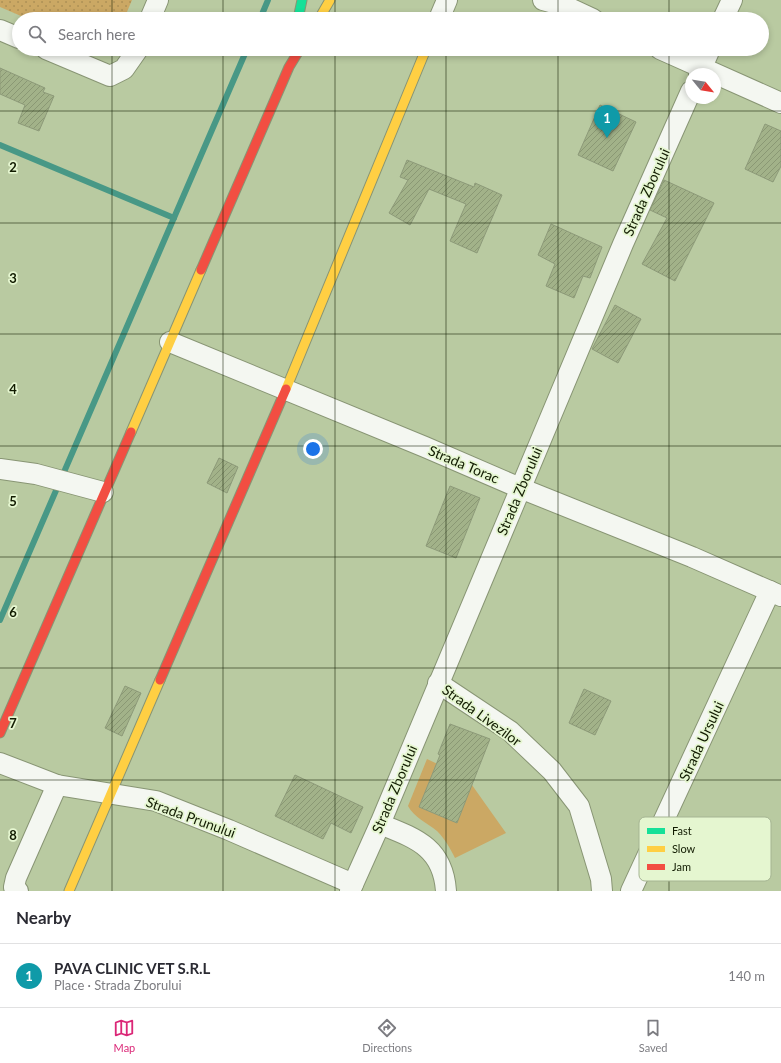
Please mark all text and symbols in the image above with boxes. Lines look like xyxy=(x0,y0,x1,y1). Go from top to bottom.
search box xyxy=(12,12,769,56)
icon: search xyxy=(26,23,48,45)
text: Search here xyxy=(58,25,135,43)
north arrow xyxy=(685,68,721,104)
pin: 1 xyxy=(594,105,620,138)
street label: Strada Zborului xyxy=(619,146,673,238)
text: 2 xyxy=(9,159,17,175)
text: 3 xyxy=(9,270,17,286)
text: 4 xyxy=(9,381,17,397)
your location xyxy=(303,439,323,459)
street label: Strada Torac xyxy=(426,441,502,487)
street label: Strada Zborului xyxy=(493,444,545,538)
text: 5 xyxy=(9,493,17,509)
text: 6 xyxy=(9,604,17,620)
street label: Strada Livezilor xyxy=(439,681,525,749)
street label: Strada Ursului xyxy=(675,698,727,784)
text: 7 xyxy=(9,715,17,731)
street label: Strada Zborului xyxy=(368,742,420,836)
street label: Strada Prunului xyxy=(144,793,238,841)
legend xyxy=(639,817,771,881)
text: Fast xyxy=(672,824,692,837)
text: 8 xyxy=(9,827,17,843)
text: Slow xyxy=(672,842,696,855)
text: Jam xyxy=(672,860,691,873)
text: Nearby xyxy=(16,907,71,928)
text: PAVA CLINIC VET S.R.L xyxy=(54,959,210,977)
text: 1 xyxy=(25,968,33,984)
text: 140 m xyxy=(728,968,765,984)
text: Place · Strada Zborului xyxy=(54,977,182,993)
tab: Map xyxy=(113,1017,135,1054)
tab: Directions xyxy=(362,1017,412,1054)
tab: Saved xyxy=(639,1017,668,1054)

